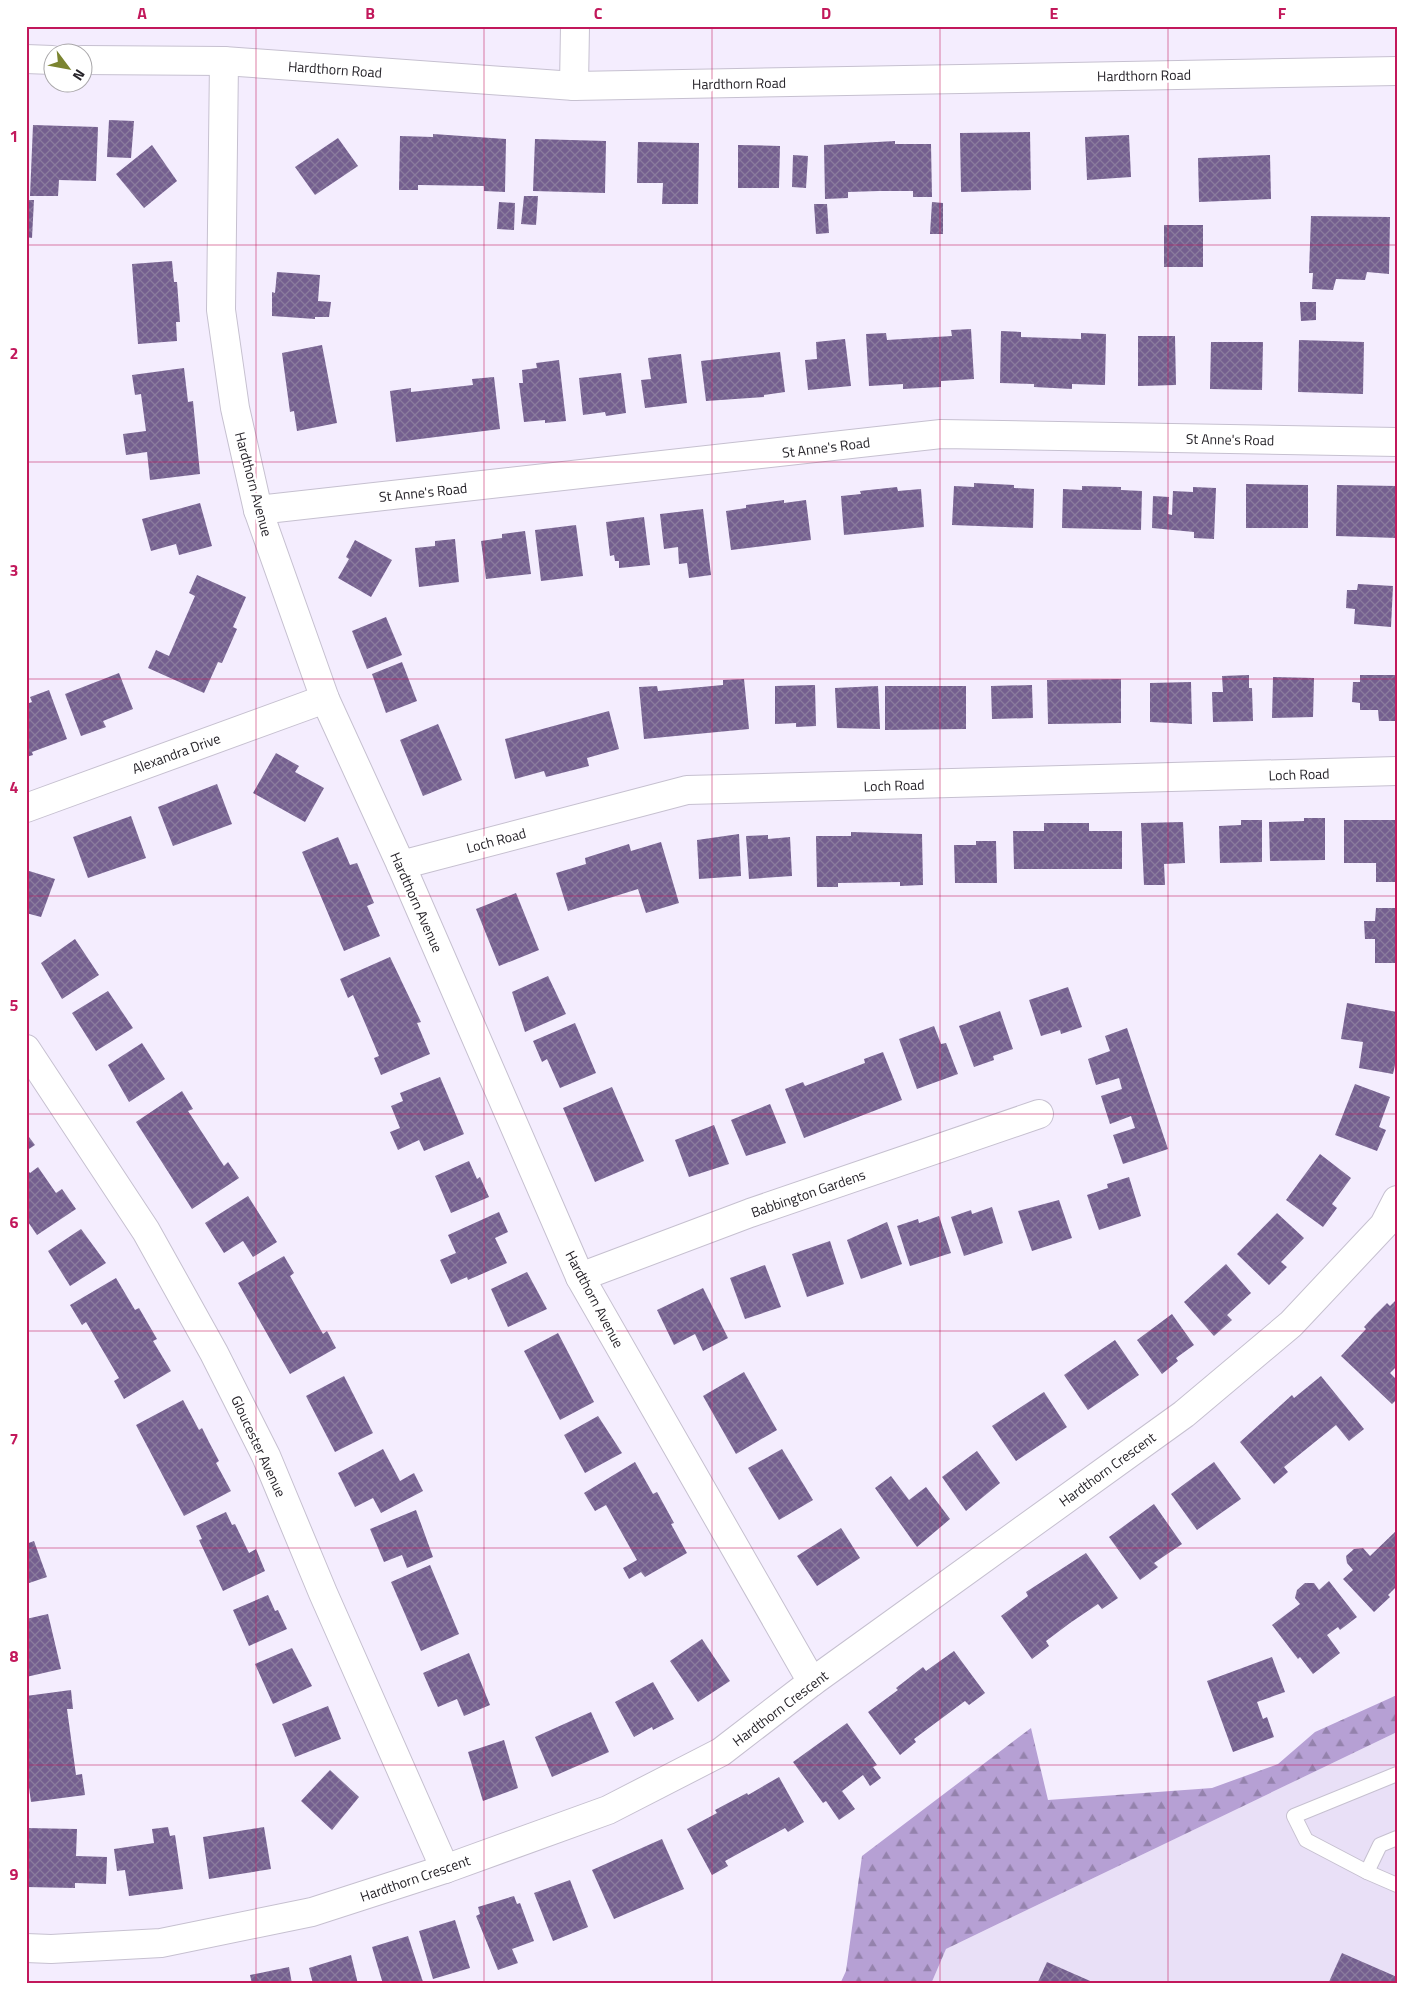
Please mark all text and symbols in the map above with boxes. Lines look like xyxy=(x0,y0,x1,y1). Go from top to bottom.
text: A xyxy=(137,1,147,25)
text: B xyxy=(365,1,375,25)
text: C xyxy=(594,1,603,25)
text: D xyxy=(821,1,831,25)
text: E xyxy=(1050,1,1059,25)
text: F xyxy=(1278,1,1287,25)
north arrow xyxy=(42,42,92,92)
street label: Hardthorn Road xyxy=(287,55,383,83)
street label: Hardthorn Road xyxy=(1097,64,1191,86)
text: N xyxy=(68,65,91,85)
street label: Hardthorn Road xyxy=(692,72,786,94)
text: 1 xyxy=(10,124,18,148)
text: 2 xyxy=(10,341,18,365)
street label: St Anne's Road xyxy=(1186,428,1274,450)
street label: Hardthorn Avenue xyxy=(230,429,278,539)
street label: St Anne's Road xyxy=(781,431,871,463)
street label: St Anne's Road xyxy=(378,477,468,507)
text: 3 xyxy=(10,558,18,582)
street label: Alexandra Drive xyxy=(129,727,223,779)
street label: Loch Road xyxy=(1268,762,1330,786)
street label: Loch Road xyxy=(863,773,925,797)
text: 4 xyxy=(10,775,19,799)
street label: Loch Road xyxy=(464,822,528,858)
street label: Hardthorn Avenue xyxy=(386,849,448,955)
text: 5 xyxy=(10,993,19,1017)
street label: Babbington Gardens xyxy=(748,1164,868,1222)
text: 6 xyxy=(10,1210,19,1234)
street label: Hardthorn Avenue xyxy=(560,1247,630,1351)
street label: Gloucester Avenue xyxy=(226,1392,292,1500)
text: 7 xyxy=(10,1427,18,1451)
street label: Hardthorn Crescent xyxy=(1054,1427,1160,1511)
text: 8 xyxy=(10,1644,19,1668)
street label: Hardthorn Crescent xyxy=(728,1665,832,1751)
street label: Hardthorn Crescent xyxy=(357,1849,473,1907)
text: 9 xyxy=(10,1862,19,1886)

